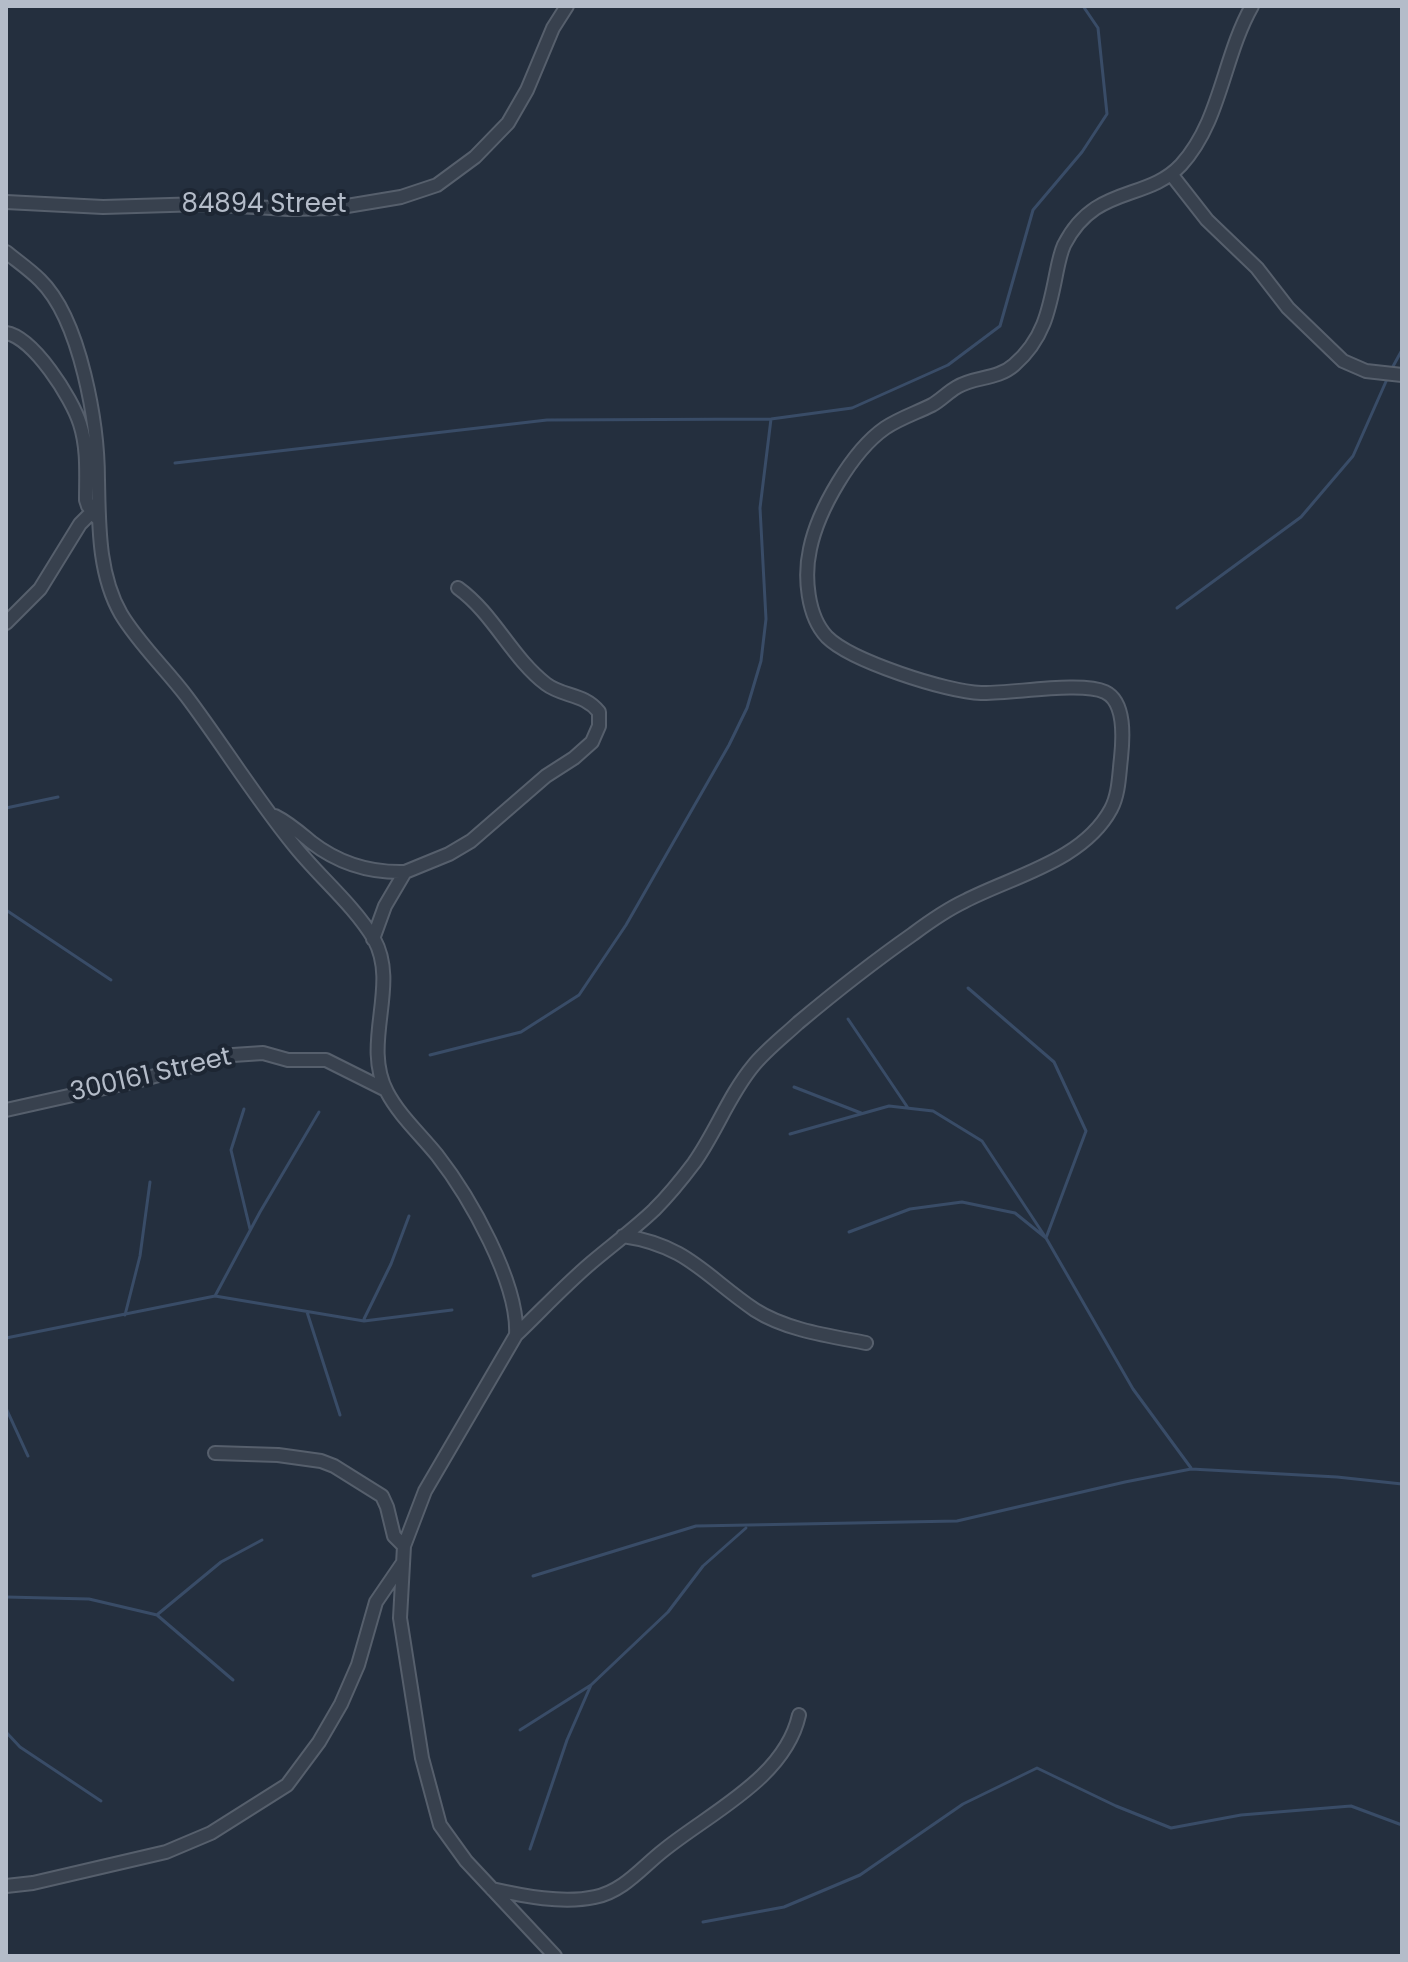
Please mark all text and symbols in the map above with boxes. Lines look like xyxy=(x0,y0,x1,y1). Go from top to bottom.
street label: 84894 Street xyxy=(182,189,346,221)
street label: 300161 Street xyxy=(67,1042,235,1110)

